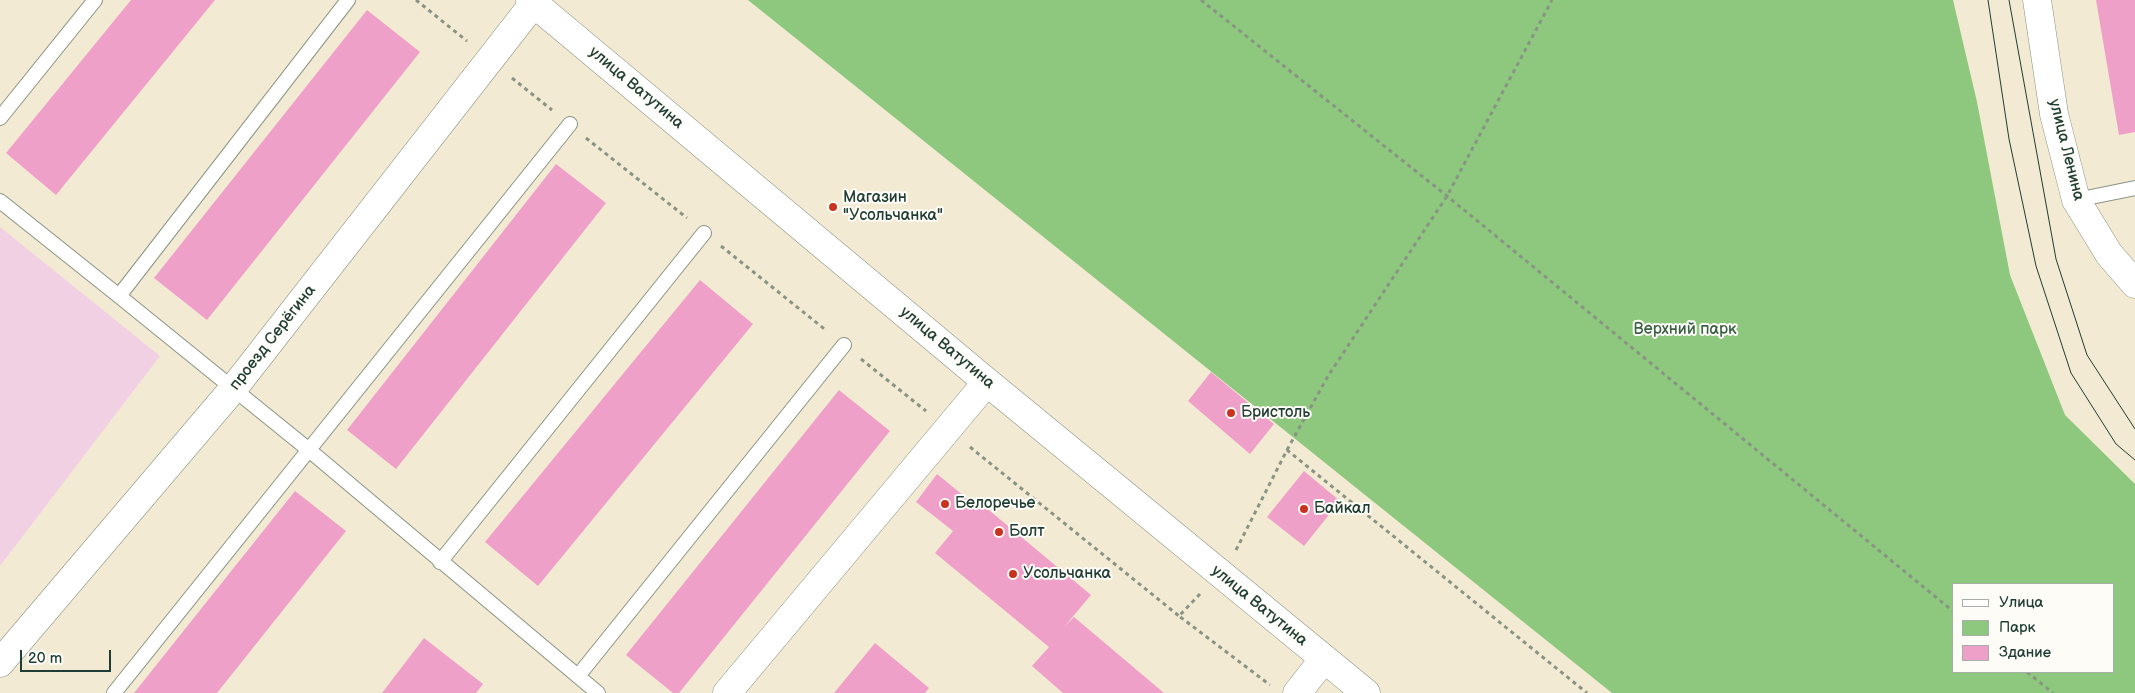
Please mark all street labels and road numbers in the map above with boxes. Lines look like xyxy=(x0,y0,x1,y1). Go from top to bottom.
street label: улица Ватутина xyxy=(585,43,687,133)
street label: улица Ленина xyxy=(2044,97,2088,203)
street label: проезд Серёгина xyxy=(226,281,320,395)
street label: улица Ватутина xyxy=(896,303,998,393)
street label: улица Ватутина xyxy=(1207,561,1311,651)

